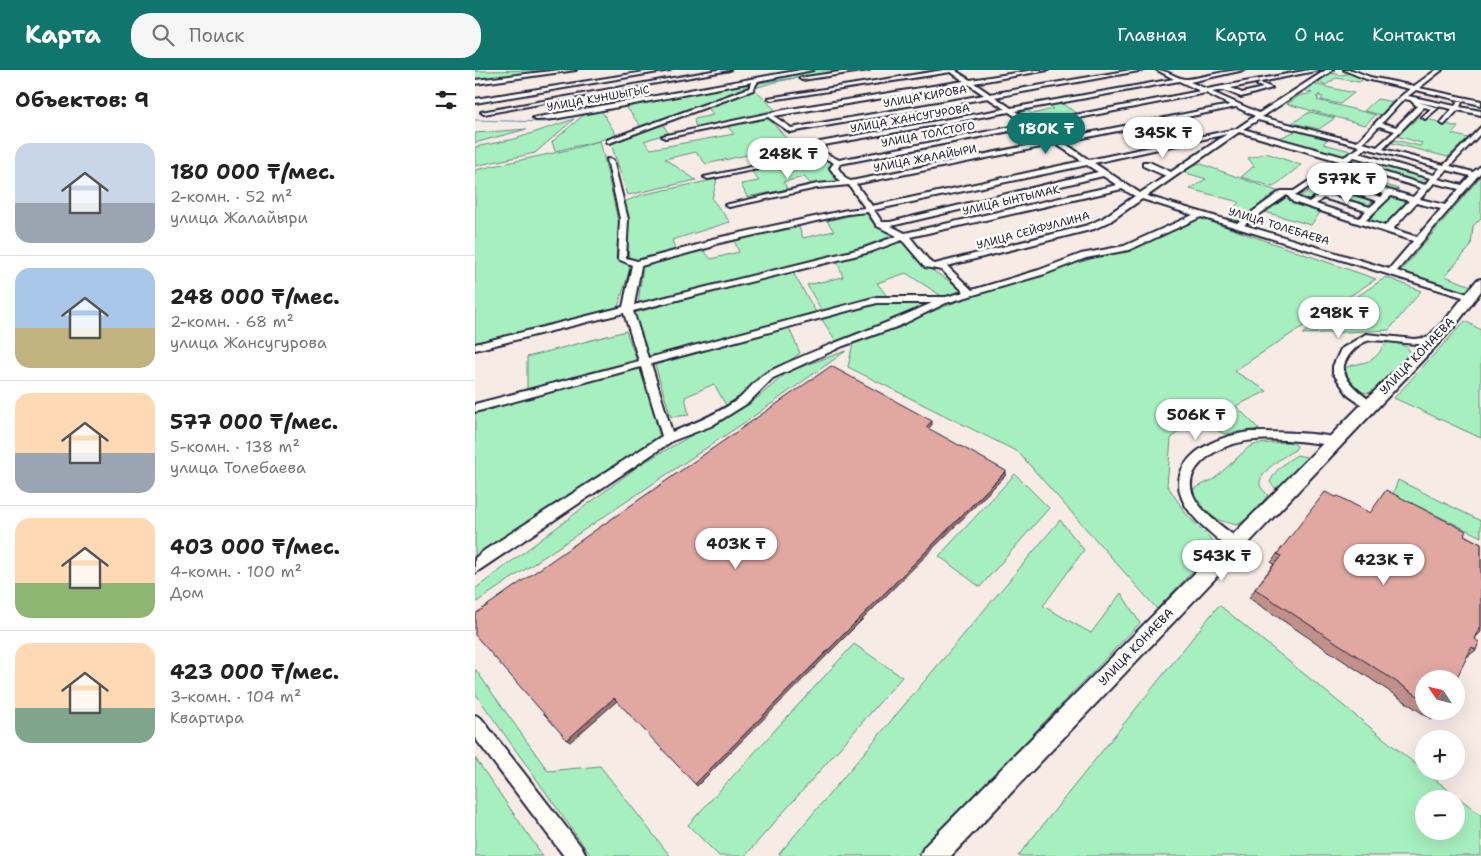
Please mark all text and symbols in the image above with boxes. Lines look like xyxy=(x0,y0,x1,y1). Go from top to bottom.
search box xyxy=(131,13,481,58)
text: Карта xyxy=(25,19,101,51)
icon: search xyxy=(149,21,177,49)
text: Поиск xyxy=(189,23,244,48)
text: Главная xyxy=(1117,23,1187,47)
text: Карта xyxy=(1215,23,1267,47)
text: О нас xyxy=(1295,23,1344,47)
text: Контакты xyxy=(1372,23,1456,47)
street label: УЛИЦА КУНШЫГЫС xyxy=(545,82,651,115)
street label: УЛИЦА КИРОВА xyxy=(882,82,968,111)
text: Объектов: 9 xyxy=(15,86,149,114)
icon: filters xyxy=(432,86,460,114)
street label: УЛИЦА ЖАНСУГУРОВА xyxy=(849,101,971,136)
pin: 180K ₸ xyxy=(1005,112,1087,155)
pin: 345K ₸ xyxy=(1122,116,1204,159)
street label: УЛИЦА ТОЛСТОГО xyxy=(880,118,976,151)
text: 180K ₸ xyxy=(1018,118,1074,139)
text: 345K ₸ xyxy=(1134,122,1192,143)
pin: 248K ₸ xyxy=(747,138,829,180)
street label: УЛИЦА ЖАЛАЙЫРИ xyxy=(872,140,978,176)
text: 248K ₸ xyxy=(758,143,818,164)
text: 180 000 ₸/мес. xyxy=(170,158,335,186)
pin: 577K ₸ xyxy=(1306,162,1388,205)
icon: home xyxy=(55,163,115,223)
text: 577K ₸ xyxy=(1318,168,1376,189)
street label: УЛИЦА ЫНТЫМАК xyxy=(961,182,1061,219)
text: 2-комн. · 52 m² xyxy=(170,186,292,207)
street label: УЛИЦА ТОЛЕБАЕВА xyxy=(1226,204,1331,249)
text: улица Жалайыри xyxy=(170,207,308,228)
street label: УЛИЦА СЕЙФУЛЛИНА xyxy=(975,207,1091,253)
text: 248 000 ₸/мес. xyxy=(170,283,340,311)
icon: home xyxy=(55,288,115,348)
pin: 298K ₸ xyxy=(1298,296,1380,339)
text: 298K ₸ xyxy=(1309,302,1369,323)
text: 2-комн. · 68 m² xyxy=(170,311,294,332)
street label: УЛИЦА КОНАЕВА xyxy=(1376,314,1458,398)
text: улица Жансугурова xyxy=(170,332,327,353)
pin: 506K ₸ xyxy=(1155,398,1237,441)
text: 506K ₸ xyxy=(1167,404,1225,425)
text: 577 000 ₸/мес. xyxy=(170,408,338,436)
icon: home xyxy=(55,413,115,473)
text: 5-комн. · 138 m² xyxy=(170,436,300,457)
text: улица Толебаева xyxy=(170,457,306,478)
pin: 403K ₸ xyxy=(695,528,777,570)
text: 403 000 ₸/мес. xyxy=(170,533,340,561)
text: 403K ₸ xyxy=(706,533,766,554)
icon: home xyxy=(55,538,115,598)
pin: 543K ₸ xyxy=(1181,540,1263,582)
pin: 423K ₸ xyxy=(1343,544,1425,586)
text: 543K ₸ xyxy=(1193,545,1251,566)
text: 423K ₸ xyxy=(1355,549,1413,570)
text: 4-комн. · 100 m² xyxy=(170,561,302,582)
text: Дом xyxy=(170,582,204,603)
street label: УЛИЦА КОНАЕВА xyxy=(1095,605,1177,689)
text: 423 000 ₸/мес. xyxy=(170,658,339,686)
icon: home xyxy=(55,663,115,723)
north arrow xyxy=(1415,670,1465,720)
map controls xyxy=(1415,670,1465,840)
text: 3-комн. · 104 m² xyxy=(170,686,301,707)
text: Квартира xyxy=(170,707,244,728)
button: + xyxy=(1415,730,1465,780)
button: − xyxy=(1415,790,1465,840)

